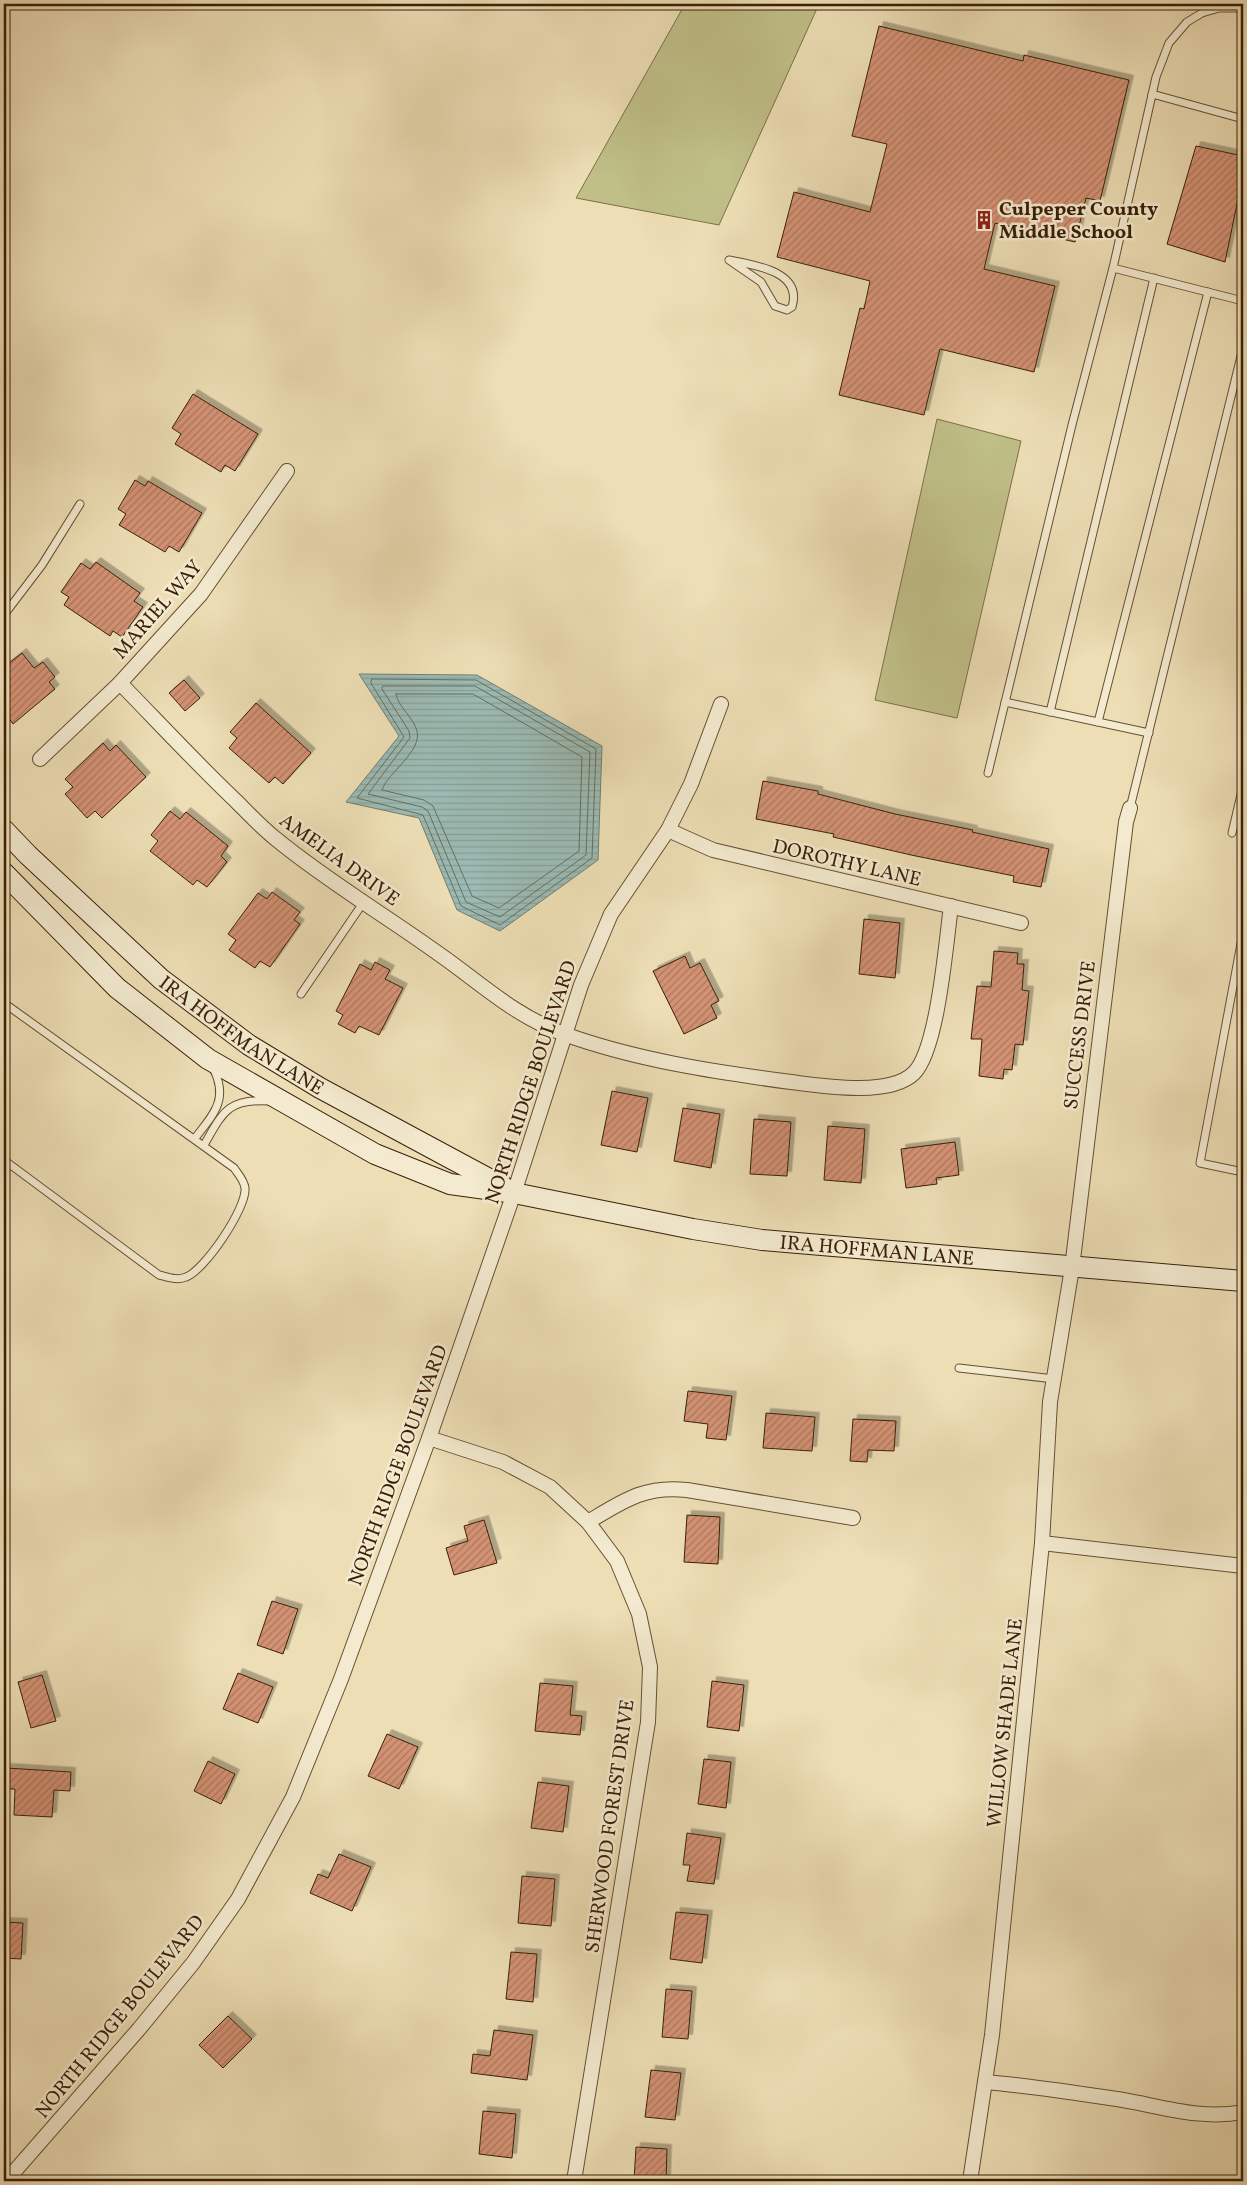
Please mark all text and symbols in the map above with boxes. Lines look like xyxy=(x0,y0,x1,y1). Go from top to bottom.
place label: Culpeper County Middle School xyxy=(999,196,1158,247)
building icon: Culpeper County Middle School xyxy=(973,209,995,231)
street label: MARIEL WAY xyxy=(108,554,210,666)
street label: AMELIA DRIVE xyxy=(273,808,405,914)
street label: DOROTHY LANE xyxy=(769,833,924,895)
street label: NORTH RIDGE BOULEVARD xyxy=(479,957,585,1208)
street label: SUCCESS DRIVE xyxy=(1058,959,1104,1111)
street label: IRA HOFFMAN LANE xyxy=(152,970,329,1103)
street label: IRA HOFFMAN LANE xyxy=(779,1230,975,1274)
street label: NORTH RIDGE BOULEVARD xyxy=(342,1341,456,1590)
street label: WILLOW SHADE LANE xyxy=(981,1617,1031,1829)
street label: SHERWOOD FOREST DRIVE xyxy=(579,1698,643,1955)
street label: NORTH RIDGE BOULEVARD xyxy=(30,1909,212,2125)

